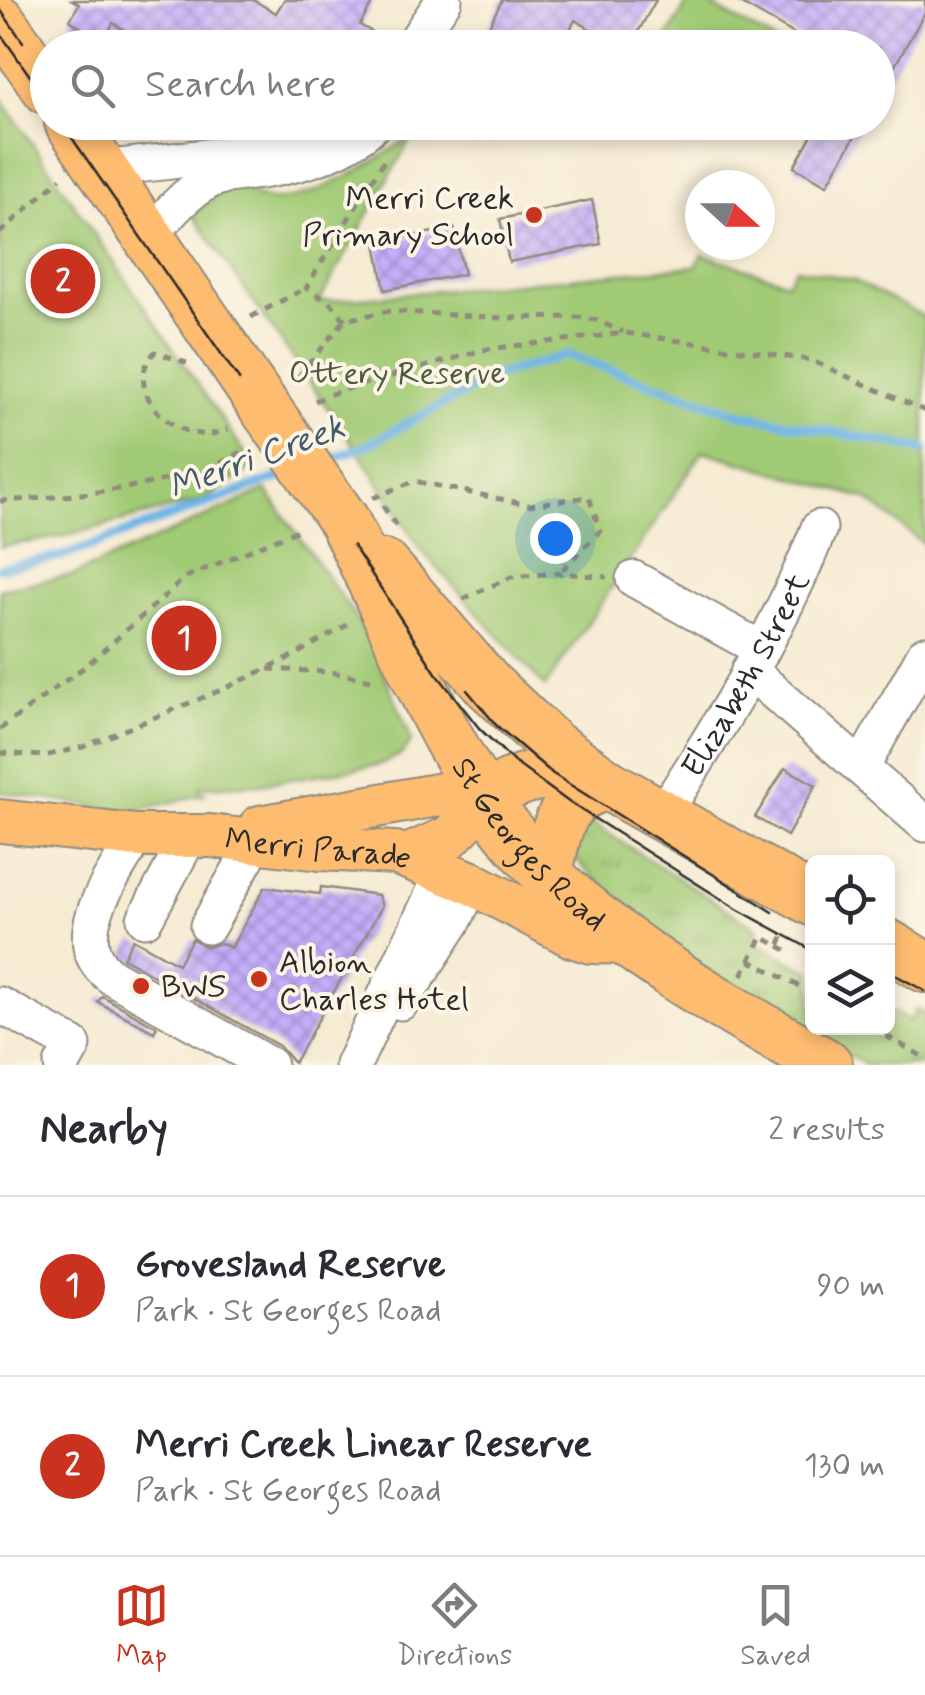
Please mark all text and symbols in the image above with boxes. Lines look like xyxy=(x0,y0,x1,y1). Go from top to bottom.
search box xyxy=(30,30,895,140)
icon: search xyxy=(65,58,120,113)
text: Search here xyxy=(145,61,336,110)
north arrow xyxy=(685,170,775,260)
place label: Merri Creek Primary School xyxy=(302,178,514,257)
marker: Merri Creek Primary School xyxy=(523,204,545,226)
pin: 2 xyxy=(30,244,96,318)
park label: Ottery Reserve xyxy=(289,353,505,395)
water label: Merri Creek xyxy=(162,405,351,511)
your location xyxy=(530,513,581,564)
street label: Elizabeth Street xyxy=(673,566,821,786)
pin: 1 xyxy=(152,600,216,676)
street label: St Georges Road xyxy=(441,750,615,941)
street label: Merri Parade xyxy=(223,819,418,881)
map controls xyxy=(805,855,895,1035)
button: locate xyxy=(805,855,895,945)
place label: Albion Charles Hotel xyxy=(279,942,469,1021)
button: layers xyxy=(805,945,895,1035)
place label: BWS xyxy=(161,967,226,1009)
marker: Albion Charles Hotel xyxy=(248,968,270,990)
marker: BWS xyxy=(130,975,152,997)
text: Nearby xyxy=(40,1103,168,1158)
text: 2 results xyxy=(768,1109,885,1151)
text: Grovesland Reserve xyxy=(135,1241,446,1290)
text: 1 xyxy=(65,1265,80,1307)
text: 90 m xyxy=(817,1265,885,1307)
text: Park · St Georges Road xyxy=(135,1290,441,1332)
text: Merri Creek Linear Reserve xyxy=(135,1421,592,1470)
text: 2 xyxy=(65,1445,80,1487)
text: 130 m xyxy=(804,1445,885,1487)
text: Park · St Georges Road xyxy=(135,1470,441,1512)
tab: Map xyxy=(114,1578,169,1675)
tab: Directions xyxy=(397,1578,512,1675)
tab: Saved xyxy=(740,1578,811,1675)

